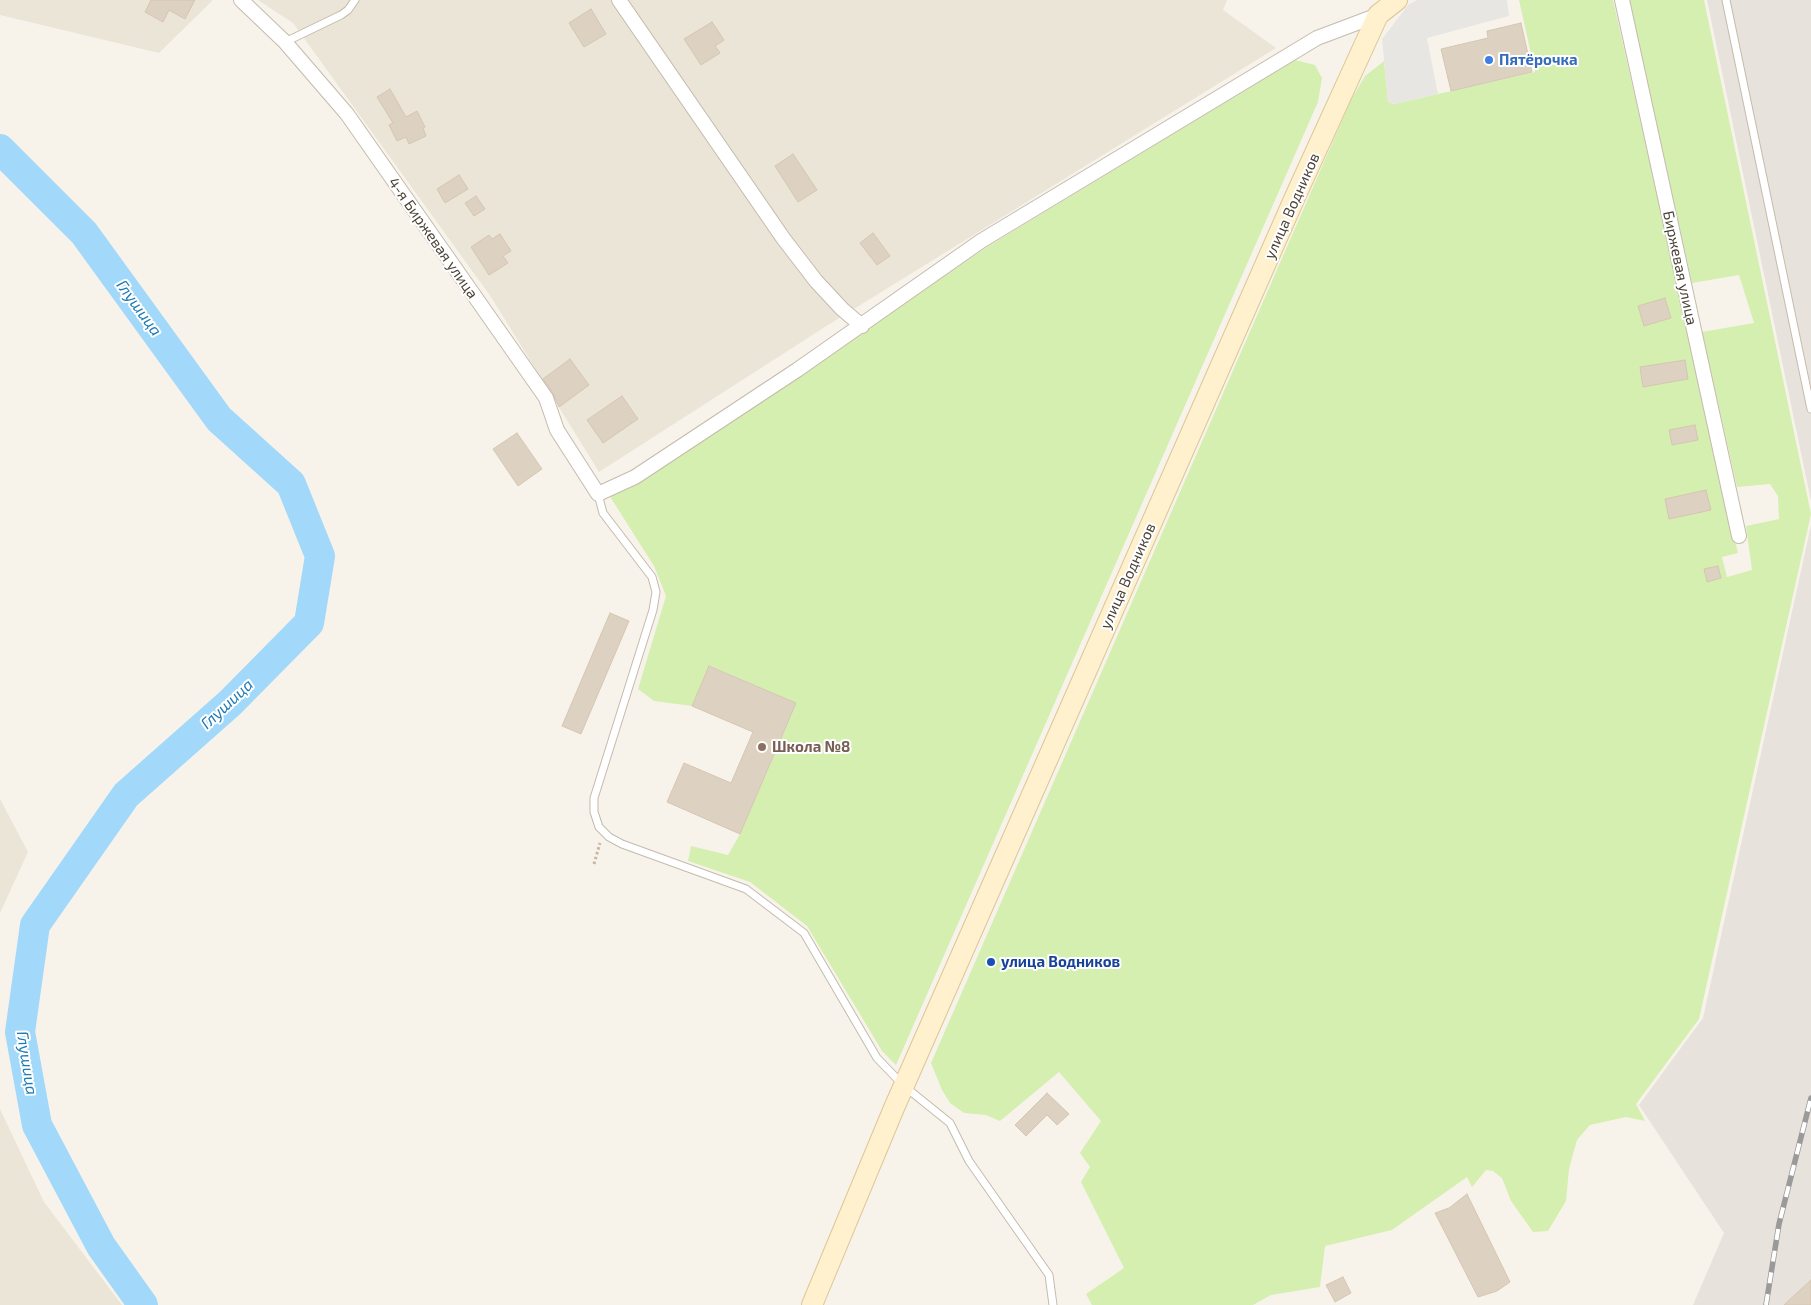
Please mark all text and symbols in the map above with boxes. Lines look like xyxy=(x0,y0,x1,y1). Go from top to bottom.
place label: Пятёрочка xyxy=(1499,51,1578,69)
marker: Пятёрочка xyxy=(1483,54,1495,66)
street label: улица Водников xyxy=(1261,150,1323,262)
street label: 4-я Биржевая улица xyxy=(384,174,482,302)
street label: Биржевая улица xyxy=(1659,209,1701,327)
water label: Глушица xyxy=(112,276,166,340)
street label: улица Водников xyxy=(1097,520,1159,632)
water label: Глушица xyxy=(197,675,257,733)
place label: Школа №8 xyxy=(772,738,850,756)
marker: Школа №8 xyxy=(756,741,768,753)
place label: улица Водников xyxy=(1001,953,1120,971)
marker: улица Водников xyxy=(985,956,997,968)
water label: Глушица xyxy=(12,1030,42,1096)

